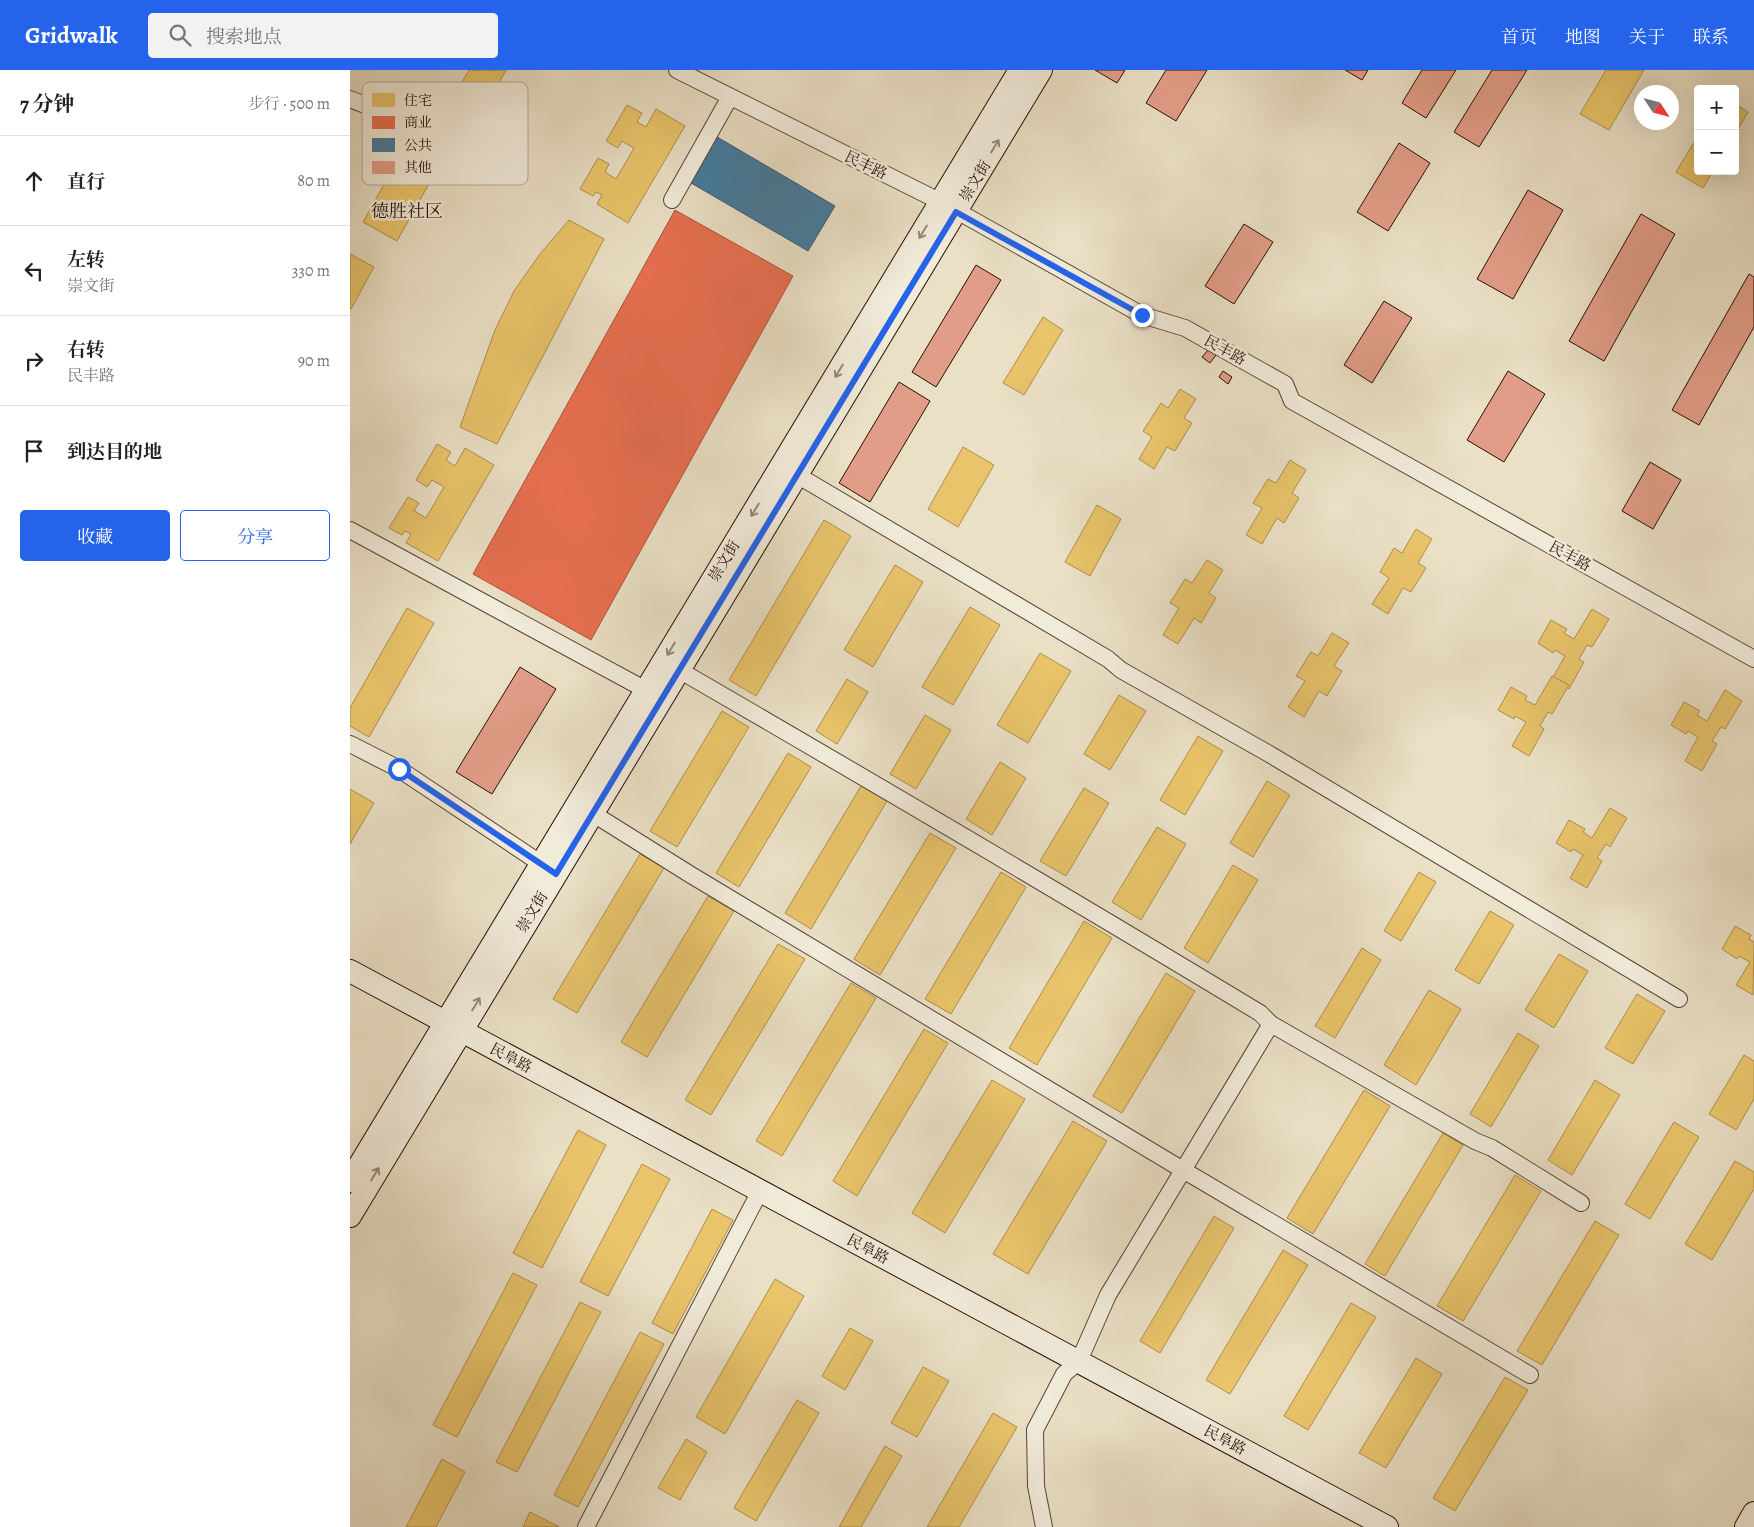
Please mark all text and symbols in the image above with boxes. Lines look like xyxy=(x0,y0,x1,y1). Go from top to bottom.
search box xyxy=(148,13,498,58)
text: Gridwalk xyxy=(25,19,118,51)
icon: search xyxy=(166,21,194,49)
text: 搜索地点 xyxy=(206,24,282,50)
text: 首页 xyxy=(1501,25,1537,49)
text: 地图 xyxy=(1565,25,1601,49)
text: 关于 xyxy=(1629,25,1665,49)
text: 联系 xyxy=(1693,25,1729,49)
legend xyxy=(362,82,528,185)
north arrow xyxy=(1634,85,1679,130)
map controls xyxy=(1694,85,1739,175)
button: + xyxy=(1694,85,1739,130)
text: 7 分钟 xyxy=(20,90,75,118)
text: 住宅 xyxy=(404,91,432,110)
text: 步行 · 500 m xyxy=(248,93,330,115)
text: 商业 xyxy=(404,113,432,132)
button: − xyxy=(1694,130,1739,175)
text: 公共 xyxy=(404,136,432,155)
one-way arrow xyxy=(991,140,1001,154)
street label: 民丰路 xyxy=(841,146,891,184)
street label: 崇文街 xyxy=(955,157,995,205)
text: 其他 xyxy=(404,158,432,177)
icon: ahead xyxy=(20,167,48,195)
text: 直行 xyxy=(67,169,105,195)
text: 80 m xyxy=(297,170,330,192)
district label: 德胜社区 xyxy=(371,199,443,223)
one-way arrow xyxy=(918,225,928,239)
text: 左转 xyxy=(67,247,105,273)
icon: left xyxy=(20,257,48,285)
text: 330 m xyxy=(292,260,330,282)
text: 崇文街 xyxy=(67,275,115,297)
route end xyxy=(1131,304,1154,327)
street label: 民丰路 xyxy=(1200,330,1250,370)
text: 右转 xyxy=(67,337,105,363)
icon: right xyxy=(20,347,48,375)
text: 90 m xyxy=(298,350,330,372)
one-way arrow xyxy=(834,364,844,378)
text: 民丰路 xyxy=(67,365,115,387)
icon: arrive xyxy=(20,437,48,465)
text: 到达目的地 xyxy=(67,439,162,465)
one-way arrow xyxy=(749,503,759,517)
button: 收藏 xyxy=(20,510,170,561)
button: 分享 xyxy=(180,510,330,561)
street label: 民丰路 xyxy=(1545,536,1595,576)
street label: 崇文街 xyxy=(704,537,744,585)
one-way arrow xyxy=(665,642,675,656)
route start xyxy=(388,758,411,781)
street label: 崇文街 xyxy=(512,888,552,936)
one-way arrow xyxy=(472,998,482,1012)
street label: 民阜路 xyxy=(486,1039,536,1077)
one-way arrow xyxy=(370,1167,380,1181)
street label: 民阜路 xyxy=(843,1230,893,1268)
street label: 民阜路 xyxy=(1200,1421,1250,1459)

